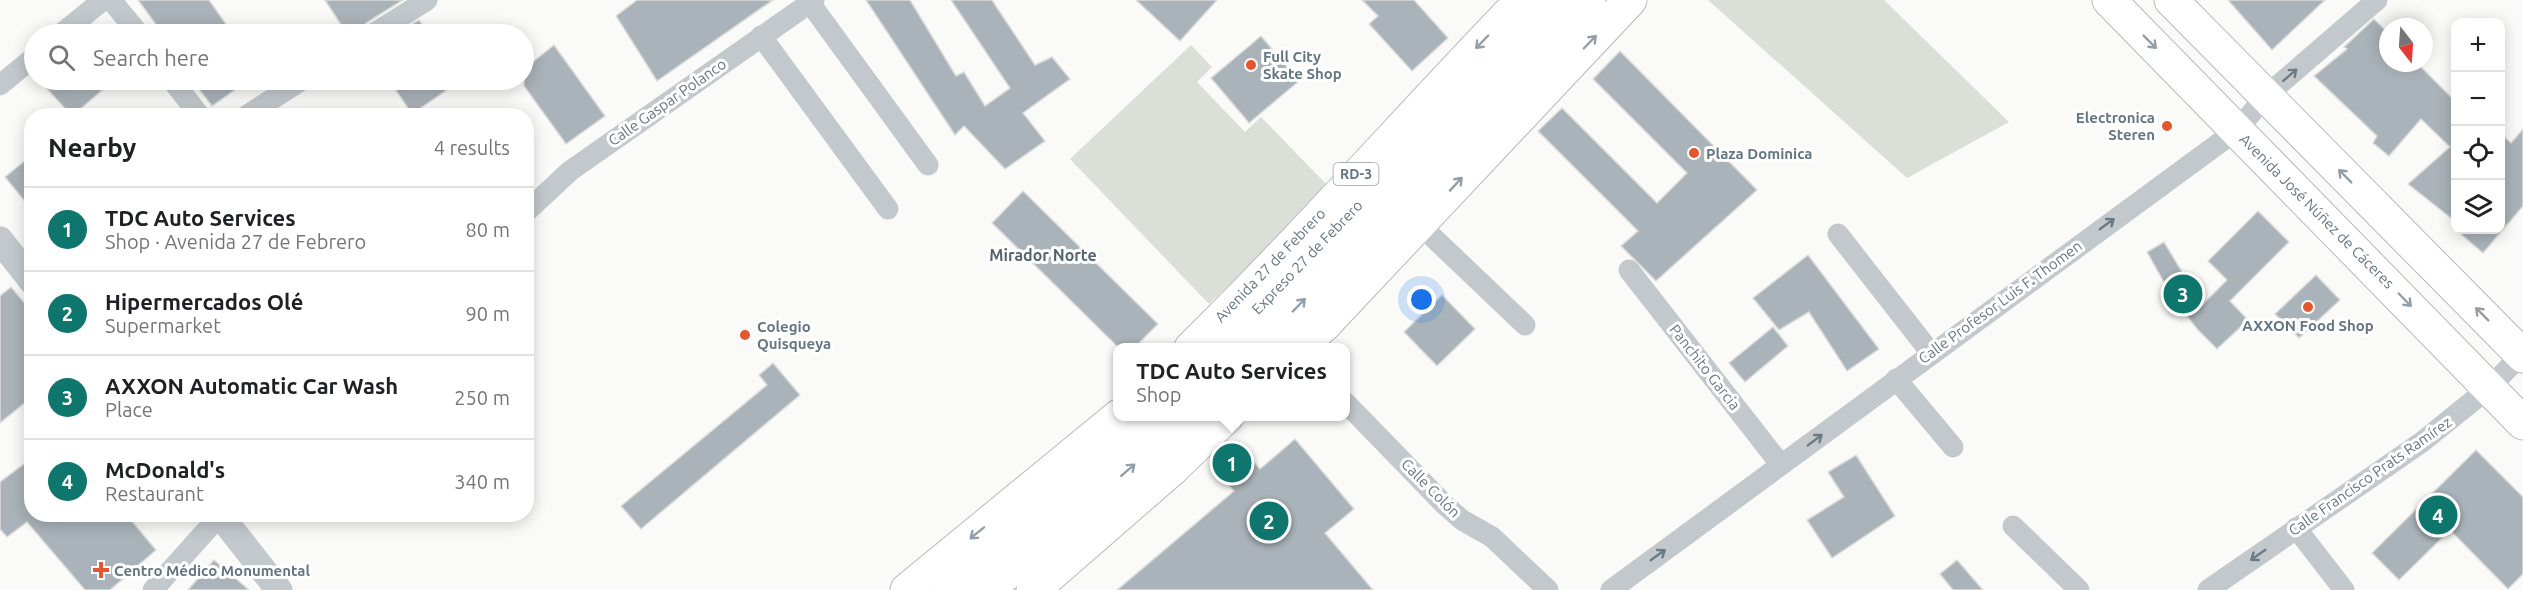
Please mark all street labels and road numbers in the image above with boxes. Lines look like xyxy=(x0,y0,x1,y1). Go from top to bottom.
street label: Calle Gaspar Polanco xyxy=(605,55,729,149)
street label: Avenida José Núñez de Cáceres xyxy=(2236,130,2398,292)
road number: RD-3 xyxy=(1334,163,1378,185)
street label: Expreso 27 de Febrero xyxy=(1248,197,1366,317)
street label: Avenida 27 de Febrero xyxy=(1211,205,1329,325)
street label: Calle Profesor Luis F. Thomen xyxy=(1915,237,2085,367)
street label: Panchito Garcia xyxy=(1666,321,1744,413)
street label: Calle Francisco Prats Ramírez xyxy=(2285,413,2455,539)
street label: Calle Colón xyxy=(1398,455,1464,521)

